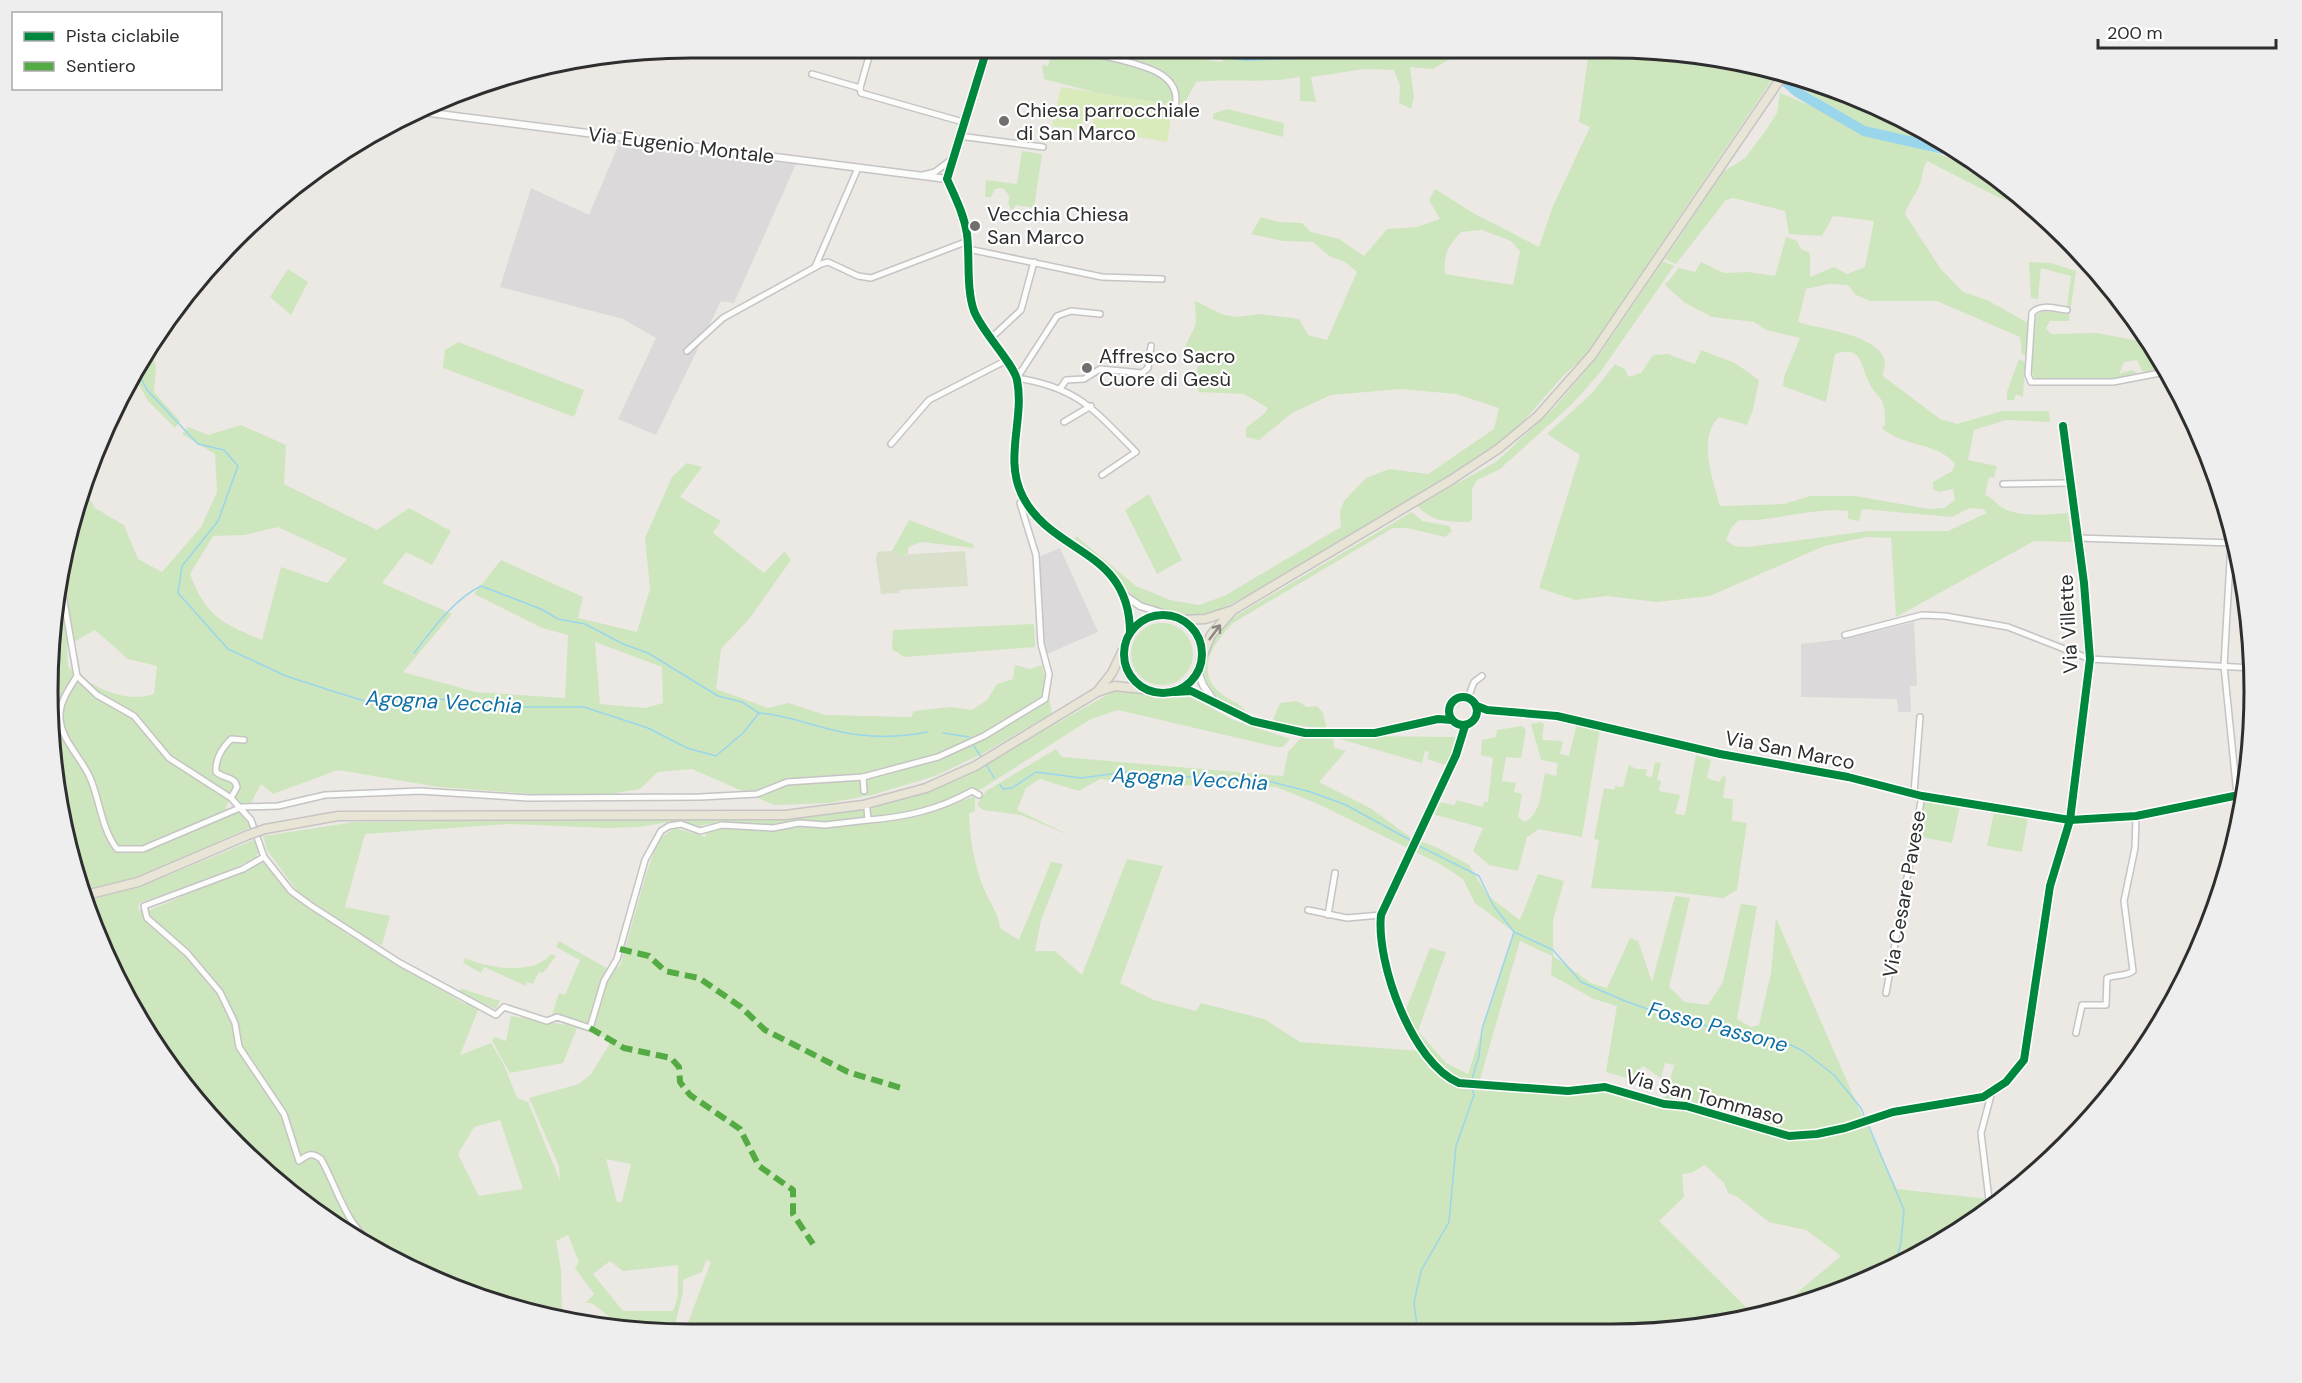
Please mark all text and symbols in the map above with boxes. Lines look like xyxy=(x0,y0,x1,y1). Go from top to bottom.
legend xyxy=(12,12,222,90)
scale bar xyxy=(2098,12,2276,50)
text: 200 m xyxy=(2107,21,2163,45)
text: Pista ciclabile xyxy=(66,24,180,48)
text: Sentiero xyxy=(66,54,136,78)
place label: Chiesa parrocchiale di San Marco xyxy=(1016,97,1200,146)
marker: Chiesa parrocchiale di San Marco xyxy=(997,114,1011,128)
street label: Via Eugenio Montale xyxy=(586,121,776,169)
place label: Vecchia Chiesa San Marco xyxy=(987,201,1129,250)
marker: Vecchia Chiesa San Marco xyxy=(968,219,982,233)
place label: Affresco Sacro Cuore di Gesù xyxy=(1099,343,1235,392)
marker: Affresco Sacro Cuore di Gesù xyxy=(1080,361,1094,375)
street label: Via Villette xyxy=(2052,574,2084,674)
one-way arrow xyxy=(1209,624,1221,640)
water label: Agogna Vecchia xyxy=(364,684,523,720)
street label: Via San Marco xyxy=(1723,725,1857,775)
water label: Agogna Vecchia xyxy=(1110,761,1269,797)
street label: Via Cesare Pavese xyxy=(1877,808,1931,980)
water label: Fosso Passone xyxy=(1645,995,1791,1059)
street label: Via San Tommaso xyxy=(1623,1063,1787,1131)

